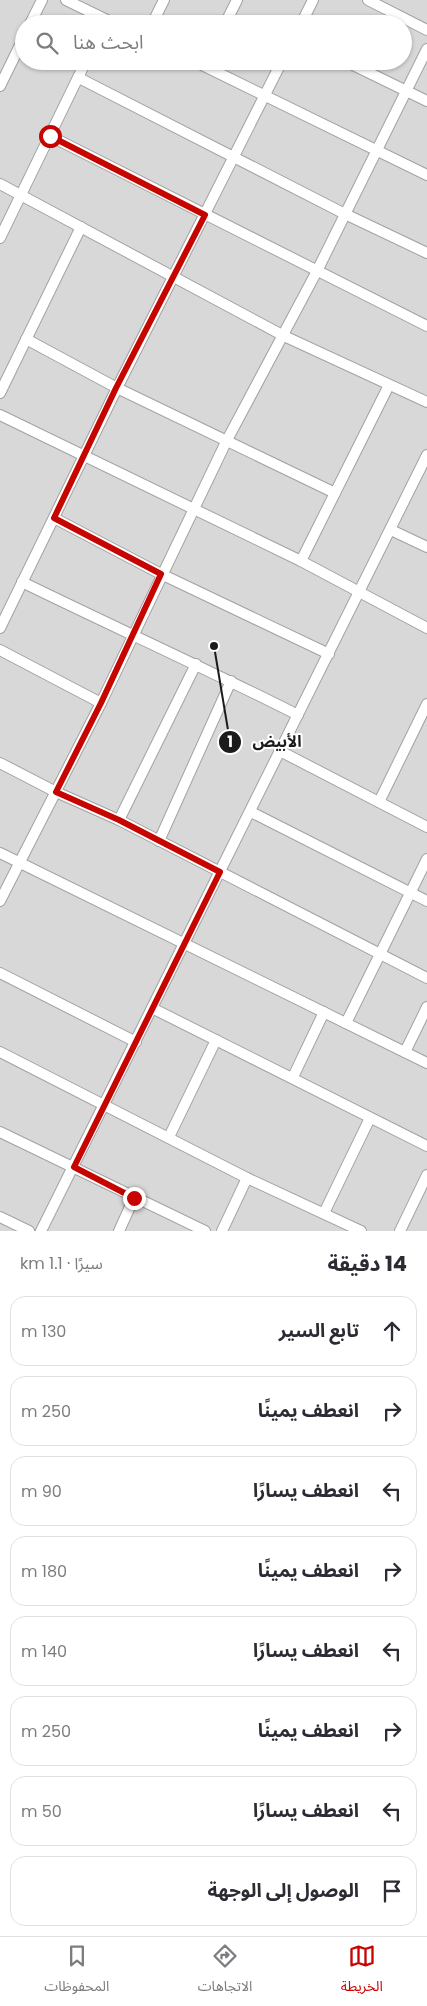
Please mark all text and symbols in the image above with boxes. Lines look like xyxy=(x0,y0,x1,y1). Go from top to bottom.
search box xyxy=(15,15,412,70)
icon: search xyxy=(33,29,61,57)
text: ابحث هنا xyxy=(73,29,144,56)
route start xyxy=(39,125,62,148)
callout: الأبيض xyxy=(217,726,311,757)
text: الأبيض xyxy=(252,730,302,753)
text: 1 xyxy=(227,731,233,752)
route end xyxy=(123,1187,146,1210)
text: 14 دقيقة xyxy=(328,1249,407,1278)
text: سيرًا · 1.1 km xyxy=(20,1252,103,1275)
text: تابع السير xyxy=(279,1317,359,1344)
icon: ahead xyxy=(378,1317,406,1345)
text: 130 m xyxy=(21,1320,66,1343)
text: انعطف يمينًا xyxy=(258,1397,359,1424)
icon: right xyxy=(378,1397,406,1425)
text: 250 m xyxy=(21,1400,71,1423)
text: انعطف يسارًا xyxy=(253,1477,359,1504)
icon: left xyxy=(378,1477,406,1505)
text: 90 m xyxy=(21,1480,62,1503)
text: انعطف يمينًا xyxy=(258,1557,359,1584)
icon: right xyxy=(378,1557,406,1585)
text: 180 m xyxy=(21,1560,67,1583)
text: انعطف يسارًا xyxy=(253,1637,359,1664)
icon: left xyxy=(378,1637,406,1665)
text: 140 m xyxy=(21,1640,67,1663)
text: انعطف يمينًا xyxy=(258,1717,359,1744)
icon: right xyxy=(378,1717,406,1745)
text: 250 m xyxy=(21,1720,71,1743)
text: انعطف يسارًا xyxy=(253,1797,359,1824)
icon: left xyxy=(378,1797,406,1825)
text: 50 m xyxy=(21,1800,62,1823)
text: الوصول إلى الوجهة xyxy=(207,1877,359,1904)
icon: arrive xyxy=(378,1877,406,1905)
tab: المحفوظات xyxy=(44,1942,109,2001)
tab: الاتجاهات xyxy=(198,1942,252,2001)
tab: الخريطة xyxy=(341,1942,383,2001)

